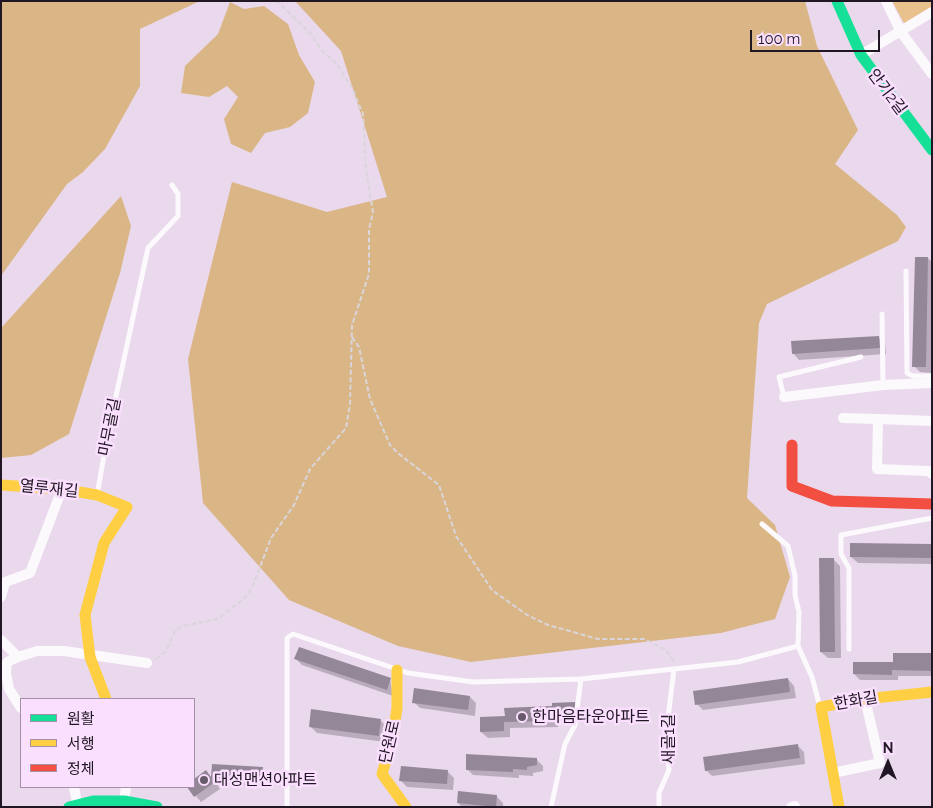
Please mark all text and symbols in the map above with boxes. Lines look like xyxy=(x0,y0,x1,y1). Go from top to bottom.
scale bar xyxy=(753,20,883,52)
text: 100 m xyxy=(758,30,800,48)
street label: 안기2길 xyxy=(864,65,910,119)
street label: 마무골길 xyxy=(95,396,125,458)
street label: 열루재길 xyxy=(19,476,79,502)
street label: 한화길 xyxy=(833,688,879,714)
legend xyxy=(20,698,195,788)
place label: 한마음타운아파트 xyxy=(532,707,650,727)
text: 원활 xyxy=(67,710,95,728)
marker: 한마음타운아파트 xyxy=(516,711,528,723)
street label: 새골1길 xyxy=(659,713,679,765)
street label: 단원로 xyxy=(376,718,404,766)
text: 서행 xyxy=(67,735,95,753)
north arrow xyxy=(863,738,913,788)
text: N xyxy=(883,740,893,756)
text: 정체 xyxy=(67,760,95,778)
place label: 대성맨션아파트 xyxy=(214,770,317,790)
marker: 대성맨션아파트 xyxy=(198,774,210,786)

